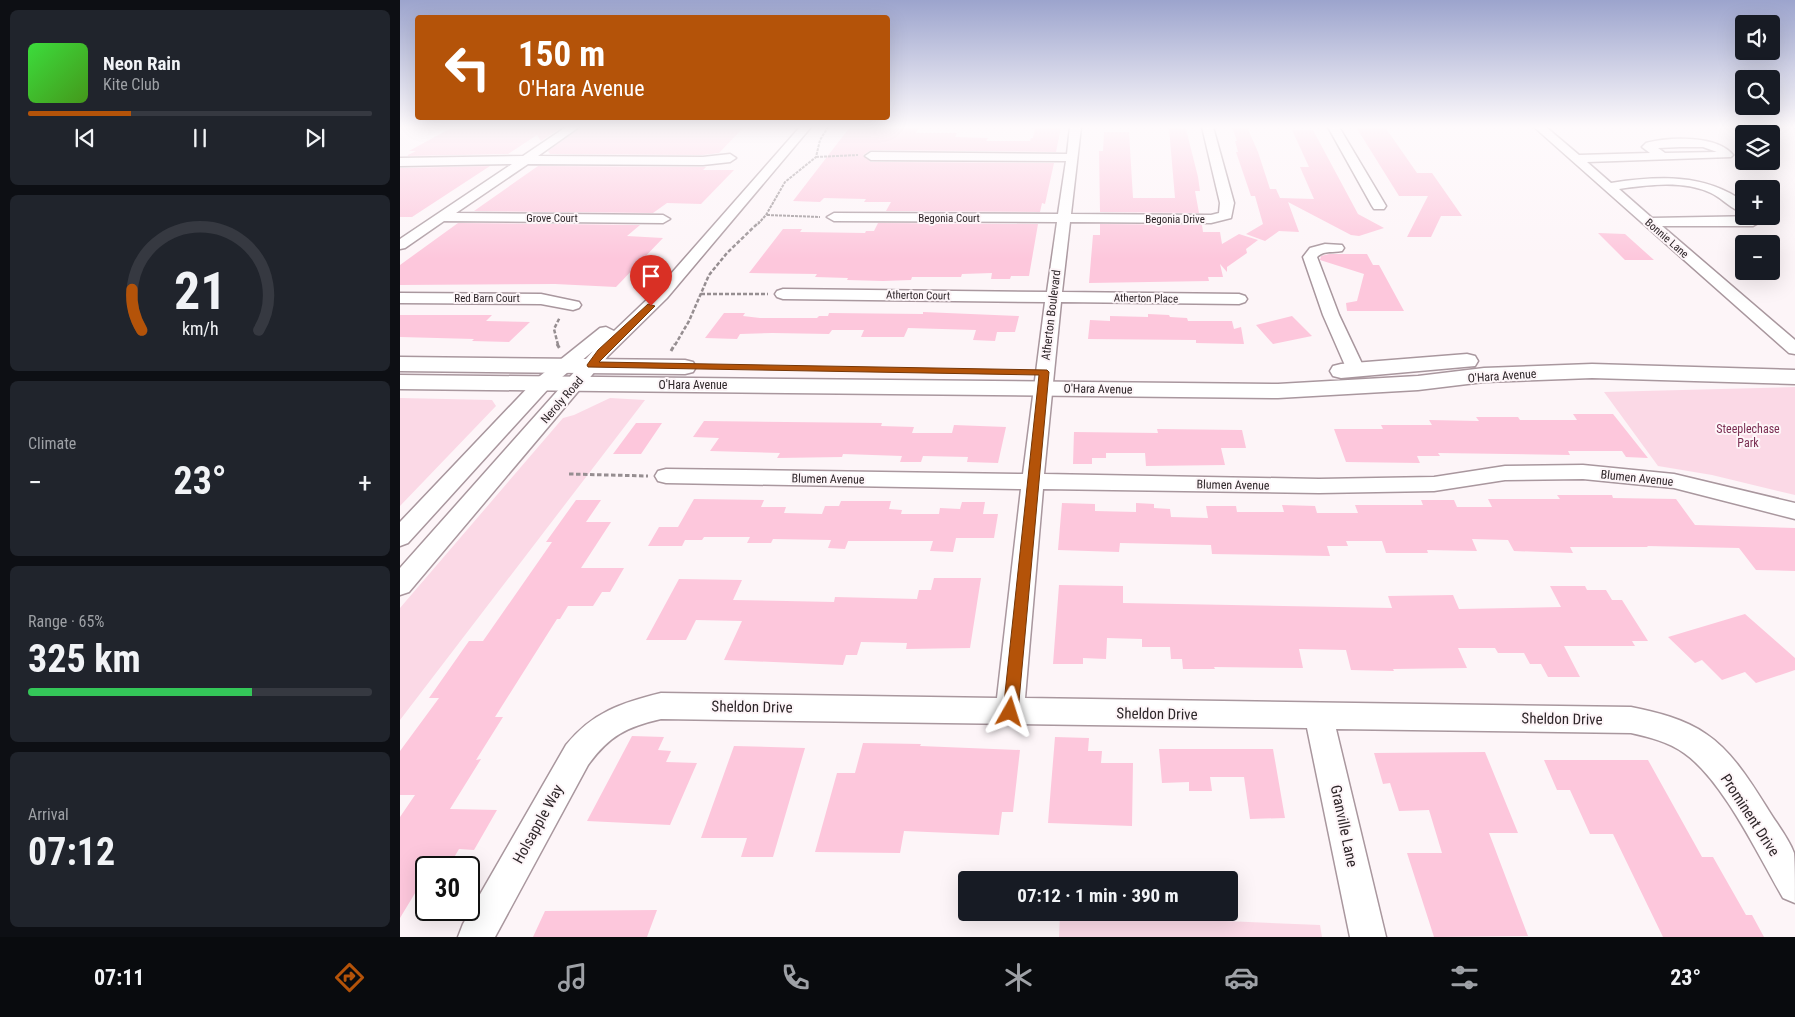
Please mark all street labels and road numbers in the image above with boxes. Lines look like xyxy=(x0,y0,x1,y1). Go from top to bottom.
street label: Grove Court xyxy=(526,212,578,225)
street label: Begonia Court xyxy=(918,212,980,225)
street label: Begonia Drive xyxy=(1145,213,1205,226)
street label: Bonnie Lane xyxy=(1642,216,1691,261)
street label: Atherton Boulevard xyxy=(1039,269,1063,361)
street label: Atherton Court xyxy=(886,288,950,303)
street label: Atherton Place xyxy=(1114,291,1178,306)
street label: Red Barn Court xyxy=(454,292,520,305)
street label: O'Hara Avenue xyxy=(1467,367,1537,385)
street label: Neroly Road xyxy=(538,374,586,426)
street label: O'Hara Avenue xyxy=(659,378,728,392)
street label: O'Hara Avenue xyxy=(1063,381,1133,397)
street label: Blumen Avenue xyxy=(1600,467,1674,489)
street label: Blumen Avenue xyxy=(791,471,865,487)
street label: Blumen Avenue xyxy=(1196,477,1270,493)
street label: Sheldon Drive xyxy=(711,697,793,717)
street label: Sheldon Drive xyxy=(1116,704,1198,724)
street label: Sheldon Drive xyxy=(1521,709,1603,729)
street label: Prominent Drive xyxy=(1717,771,1783,859)
street label: Holsapple Way xyxy=(509,781,567,867)
street label: Granville Lane xyxy=(1327,783,1361,869)

